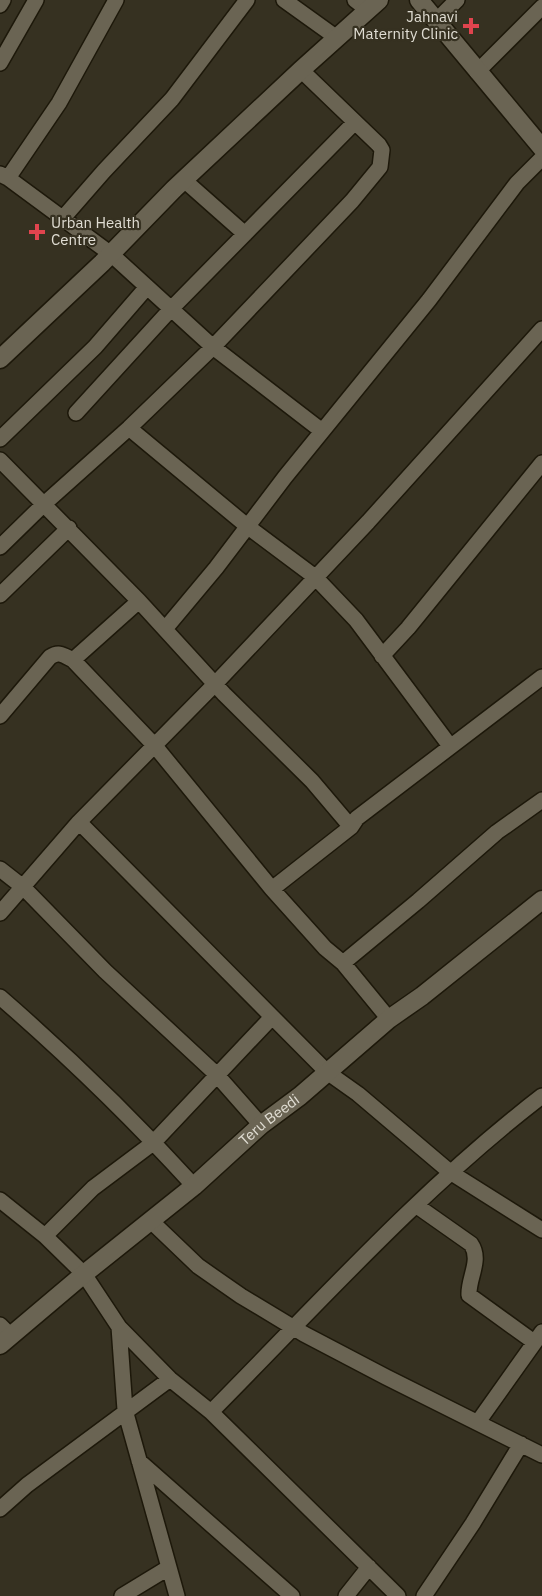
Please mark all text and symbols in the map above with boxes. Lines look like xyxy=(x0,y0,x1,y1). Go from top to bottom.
place label: Jahnavi Maternity Clinic xyxy=(353,7,458,43)
marker: Jahnavi Maternity Clinic xyxy=(462,17,480,35)
place label: Urban Health Centre xyxy=(51,213,140,249)
marker: Urban Health Centre xyxy=(28,223,46,241)
street label: Teru Beedi xyxy=(235,1090,303,1150)

